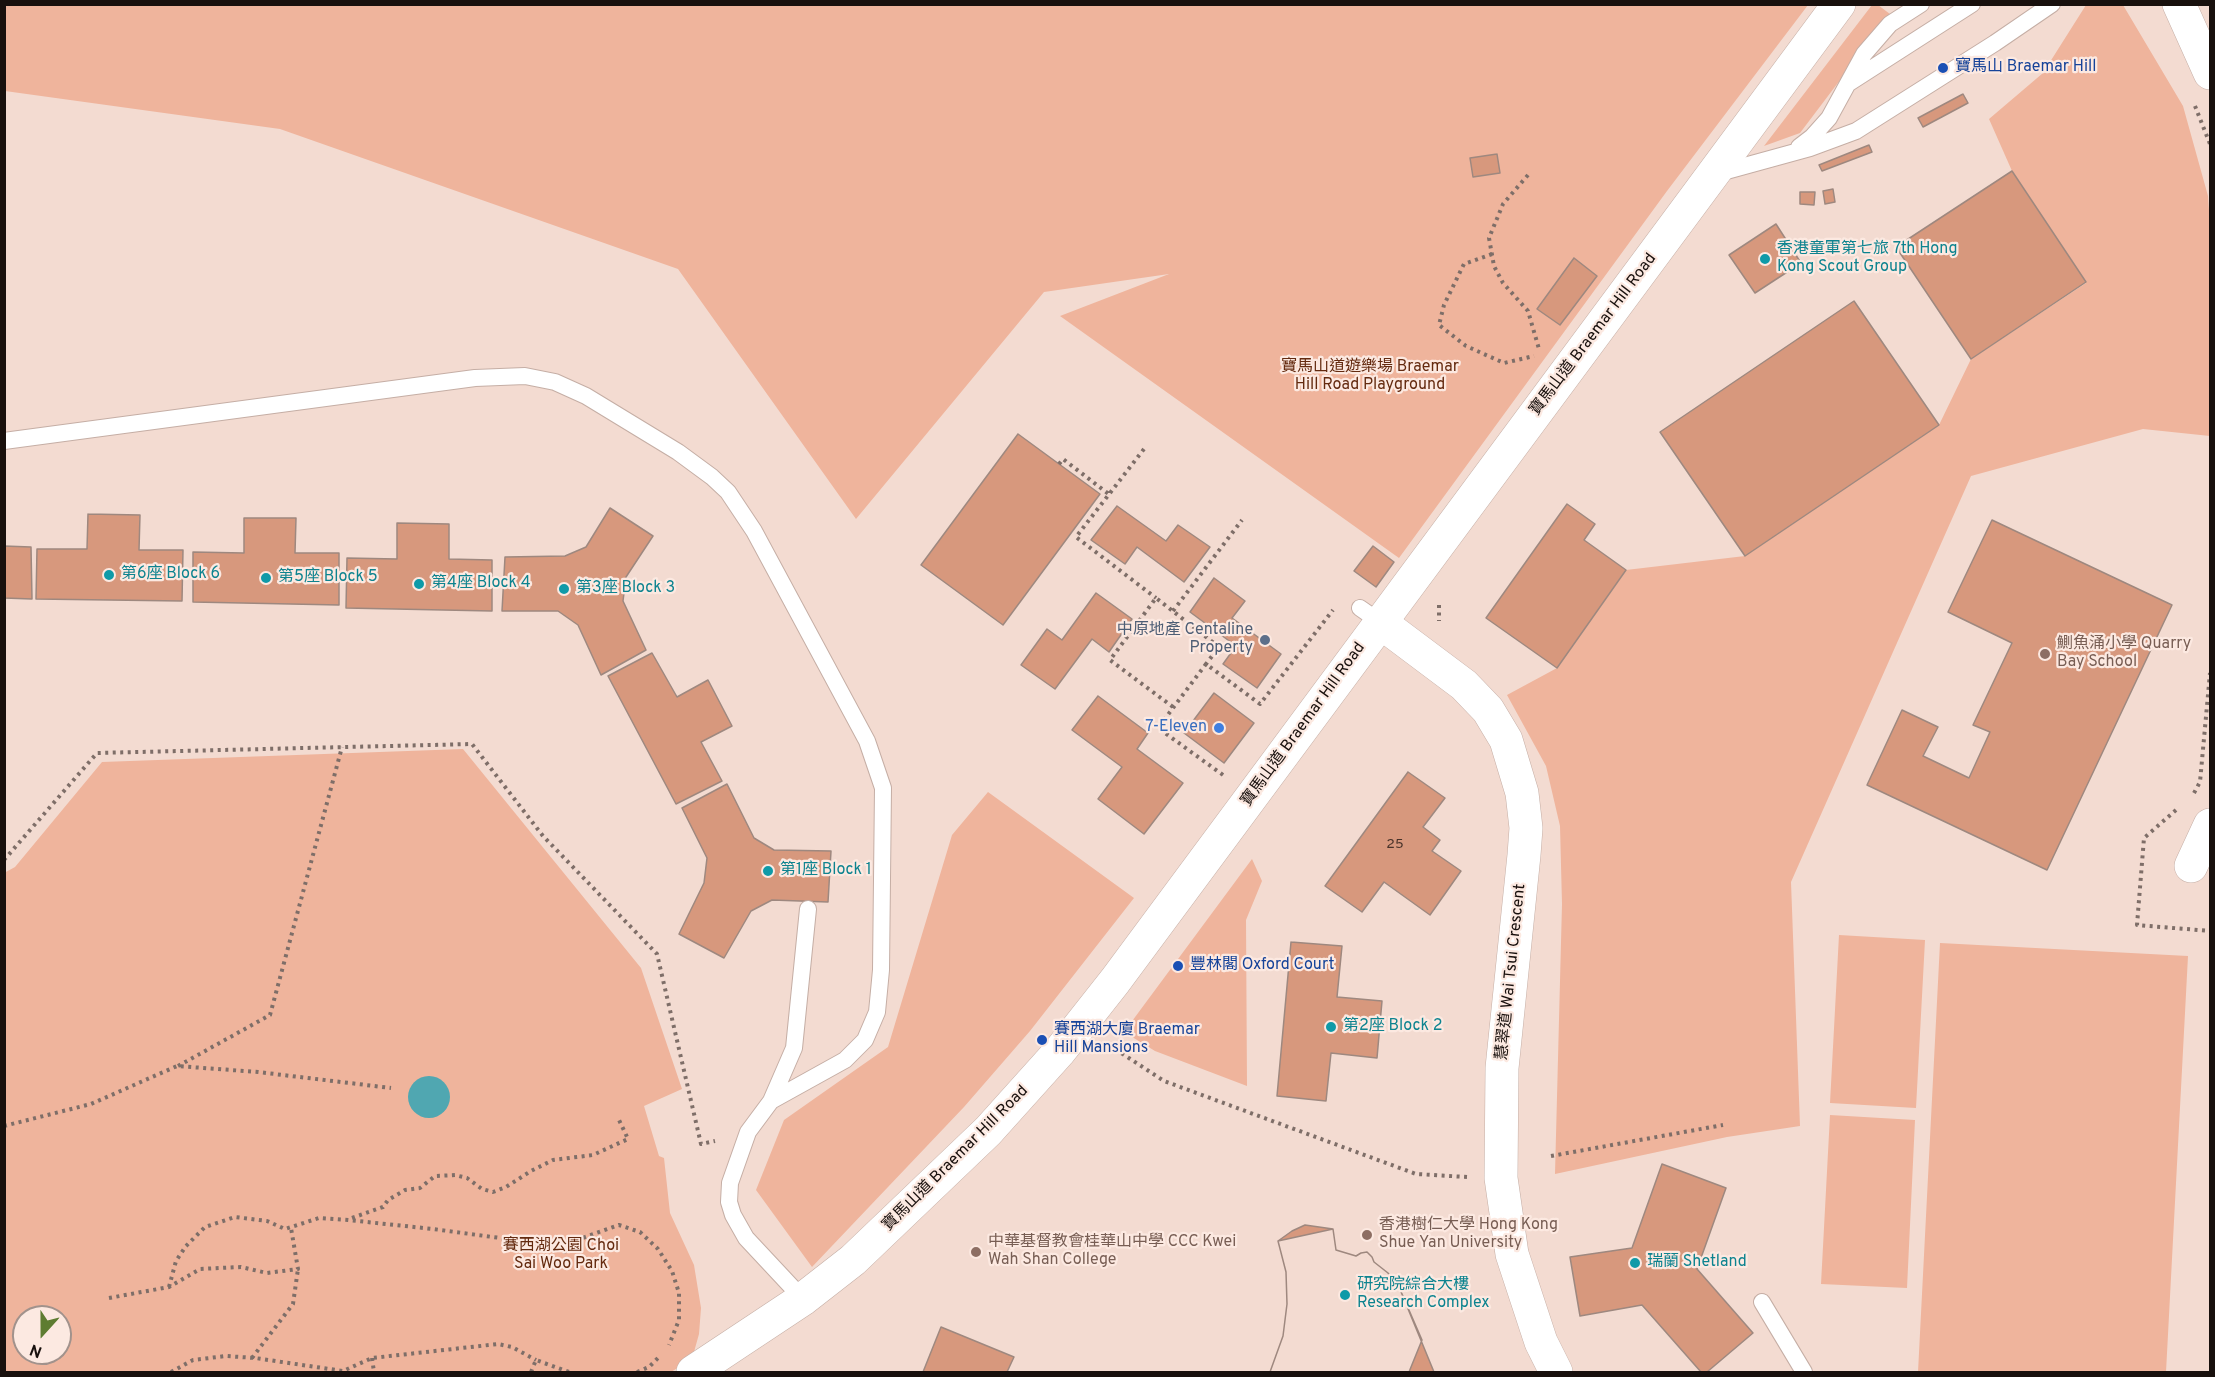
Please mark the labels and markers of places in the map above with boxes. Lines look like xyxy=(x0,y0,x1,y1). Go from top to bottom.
place label: 寶馬山 Braemar Hill xyxy=(1955,58,2096,78)
marker: 寶馬山 Braemar Hill xyxy=(1936,61,1950,75)
place label: 香港童軍第七旅 7th Hong Kong Scout Group xyxy=(1777,240,1957,278)
marker: 香港童軍第七旅 7th Hong Kong Scout Group xyxy=(1758,252,1772,266)
place label: 第6座 Block 6 xyxy=(121,565,220,585)
marker: 第6座 Block 6 xyxy=(102,568,116,582)
place label: 第5座 Block 5 xyxy=(278,568,378,588)
marker: 第5座 Block 5 xyxy=(259,571,273,585)
place label: 第4座 Block 4 xyxy=(431,574,531,594)
marker: 第4座 Block 4 xyxy=(412,577,426,591)
place label: 第3座 Block 3 xyxy=(576,579,675,599)
marker: 第3座 Block 3 xyxy=(557,582,571,596)
place label: 中原地產 Centaline Property xyxy=(1117,621,1253,659)
marker: 中原地產 Centaline Property xyxy=(1258,633,1272,647)
place label: 鰂魚涌小學 Quarry Bay School xyxy=(2057,635,2191,673)
marker: 鰂魚涌小學 Quarry Bay School xyxy=(2038,647,2052,661)
place label: 7-Eleven xyxy=(1145,718,1207,738)
marker: 7-Eleven xyxy=(1212,721,1226,735)
place label: 第1座 Block 1 xyxy=(780,861,872,881)
marker: 第1座 Block 1 xyxy=(761,864,775,878)
place label: 豐林閣 Oxford Court xyxy=(1190,956,1334,976)
marker: 豐林閣 Oxford Court xyxy=(1171,959,1185,973)
place label: 第2座 Block 2 xyxy=(1343,1017,1442,1037)
marker: 第2座 Block 2 xyxy=(1324,1020,1338,1034)
place label: 賽西湖大廈 Braemar Hill Mansions xyxy=(1054,1021,1200,1059)
marker: 賽西湖大廈 Braemar Hill Mansions xyxy=(1035,1033,1049,1047)
place label: 香港樹仁大學 Hong Kong Shue Yan University xyxy=(1379,1216,1558,1254)
marker: 香港樹仁大學 Hong Kong Shue Yan University xyxy=(1360,1228,1374,1242)
place label: 中華基督教會桂華山中學 CCC Kwei Wah Shan College xyxy=(988,1233,1236,1271)
marker: 中華基督教會桂華山中學 CCC Kwei Wah Shan College xyxy=(969,1245,983,1259)
place label: 瑞蘭 Shetland xyxy=(1647,1253,1747,1273)
marker: 瑞蘭 Shetland xyxy=(1628,1256,1642,1270)
place label: 研究院綜合大樓 Research Complex xyxy=(1357,1276,1489,1314)
marker: 研究院綜合大樓 Research Complex xyxy=(1338,1288,1352,1302)

